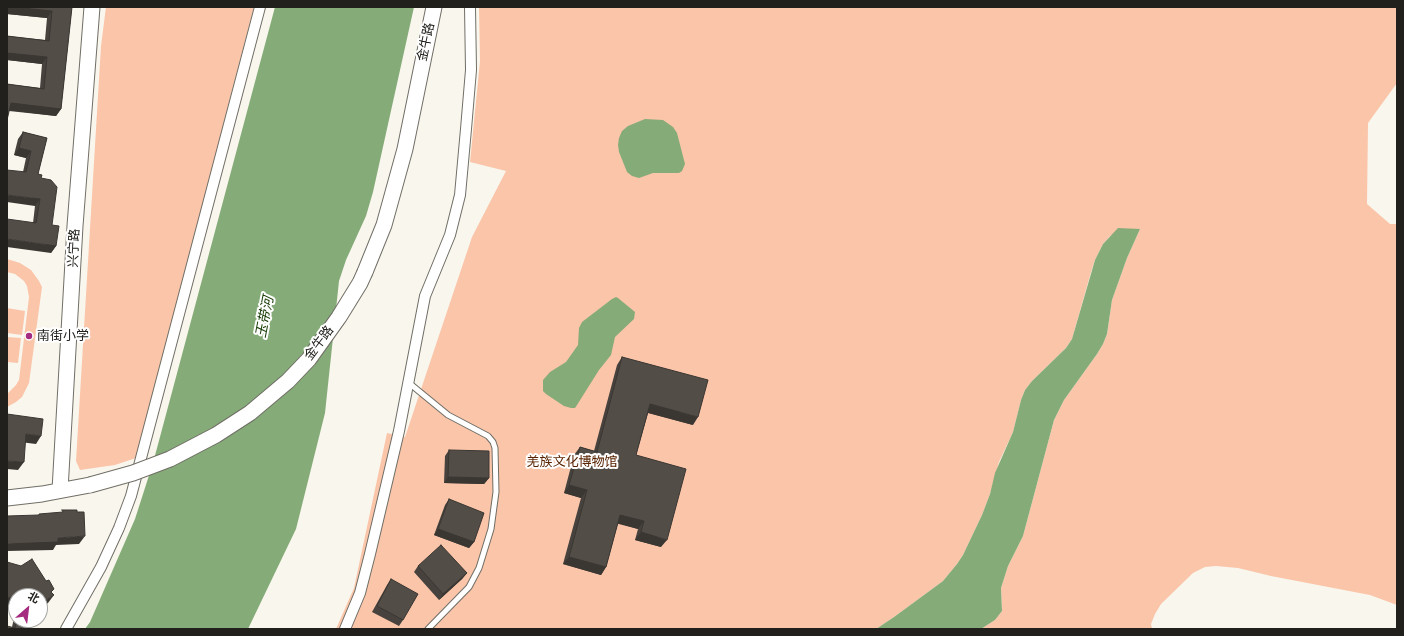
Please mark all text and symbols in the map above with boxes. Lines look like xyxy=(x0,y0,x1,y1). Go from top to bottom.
street label: 金牛路 xyxy=(414,21,438,63)
street label: 兴宁路 xyxy=(65,228,83,268)
water label: 玉带河 xyxy=(253,295,277,339)
street label: 金牛路 xyxy=(301,323,337,363)
place label: 南街小学 xyxy=(37,328,89,344)
marker: 南街小学 xyxy=(24,331,34,341)
park label: 羌族文化博物馆 xyxy=(527,454,617,470)
north arrow xyxy=(8,588,48,628)
text: 北 xyxy=(25,590,41,606)

